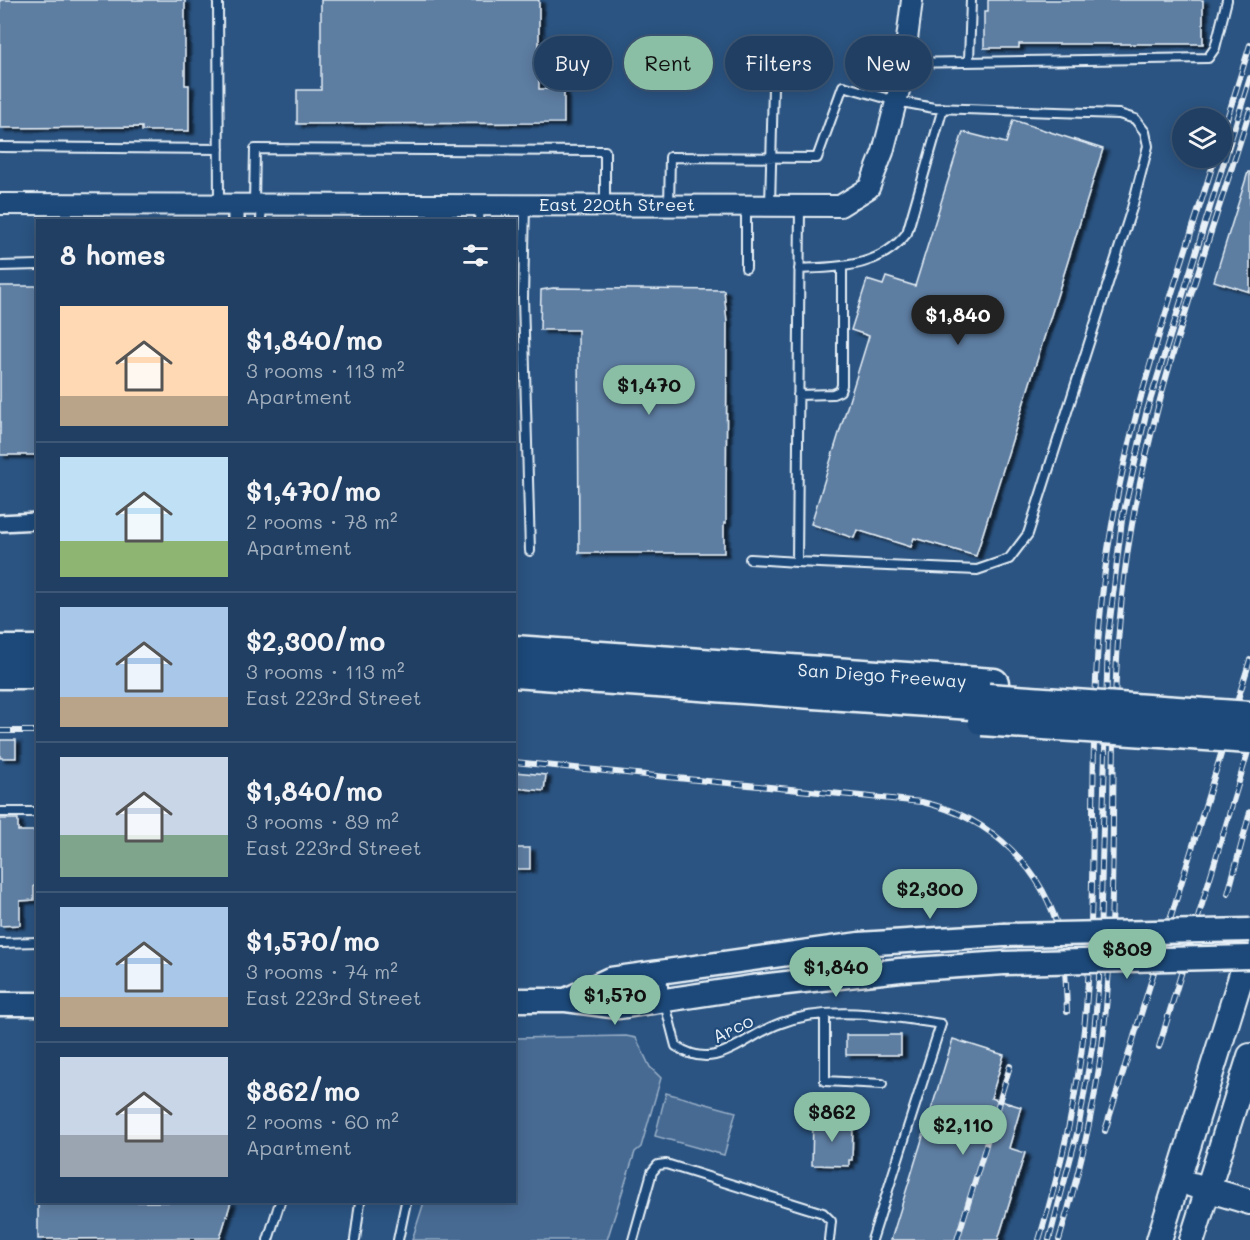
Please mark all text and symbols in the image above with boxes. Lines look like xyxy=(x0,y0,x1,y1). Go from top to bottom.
chip: Buy xyxy=(534,36,612,90)
chip: Rent xyxy=(624,36,713,90)
chip: Filters xyxy=(725,36,833,90)
chip: New xyxy=(845,36,932,90)
map controls xyxy=(1172,108,1232,168)
button: layers xyxy=(1172,108,1232,168)
street label: East 220th Street xyxy=(539,192,695,216)
text: 8 homes xyxy=(60,238,166,272)
icon: filters xyxy=(459,239,492,272)
pin: $1,840 xyxy=(909,295,1007,346)
text: $1,840 xyxy=(925,301,991,327)
text: $1,840/mo xyxy=(246,323,383,357)
icon: home xyxy=(108,330,180,402)
text: 3 rooms · 113 m² xyxy=(246,357,405,383)
pin: $1,470 xyxy=(600,365,698,416)
text: $1,470 xyxy=(617,371,681,397)
text: Apartment xyxy=(246,383,352,409)
text: $1,470/mo xyxy=(246,474,381,508)
icon: home xyxy=(108,481,180,553)
text: 2 rooms · 78 m² xyxy=(246,508,398,534)
text: Apartment xyxy=(246,534,352,560)
text: $2,300/mo xyxy=(246,624,385,658)
icon: home xyxy=(108,631,180,703)
street label: San Diego Freeway xyxy=(797,657,967,693)
text: 3 rooms · 113 m² xyxy=(246,658,405,684)
text: East 223rd Street xyxy=(246,684,422,710)
text: $1,840/mo xyxy=(246,774,383,808)
icon: home xyxy=(108,781,180,853)
text: 3 rooms · 89 m² xyxy=(246,808,399,834)
text: East 223rd Street xyxy=(246,834,422,860)
pin: $2,300 xyxy=(881,869,979,920)
text: $2,300 xyxy=(896,875,964,901)
text: $1,570/mo xyxy=(246,924,380,958)
pin: $809 xyxy=(1091,929,1163,980)
icon: home xyxy=(108,931,180,1003)
text: $809 xyxy=(1102,935,1152,961)
pin: $1,840 xyxy=(787,947,885,998)
text: $1,840 xyxy=(803,953,869,979)
text: 3 rooms · 74 m² xyxy=(246,958,398,984)
pin: $1,570 xyxy=(566,975,664,1026)
text: $1,570 xyxy=(583,981,647,1007)
text: East 223rd Street xyxy=(246,984,422,1010)
street label: Arco xyxy=(708,1008,757,1048)
text: $862/mo xyxy=(246,1074,360,1108)
icon: home xyxy=(108,1081,180,1153)
pin: $862 xyxy=(796,1092,868,1143)
text: $862 xyxy=(808,1098,856,1124)
pin: $2,110 xyxy=(914,1105,1012,1156)
text: 2 rooms · 60 m² xyxy=(246,1108,399,1134)
text: $2,110 xyxy=(933,1111,993,1137)
text: Apartment xyxy=(246,1134,352,1160)

